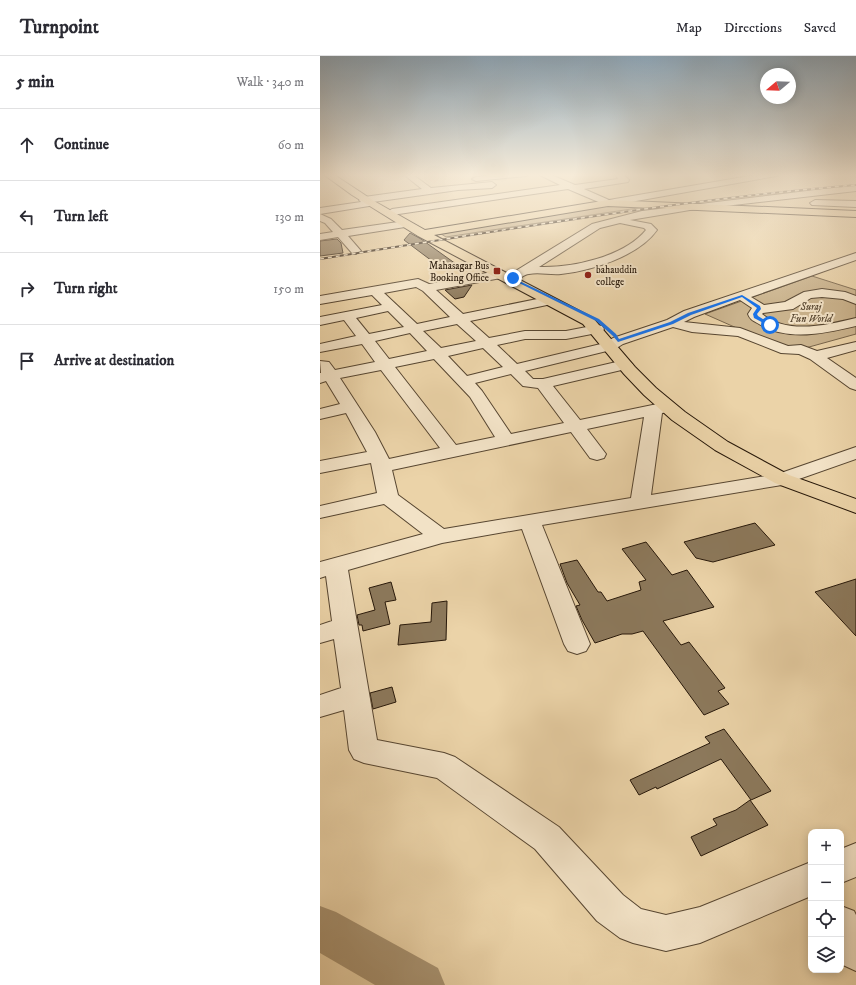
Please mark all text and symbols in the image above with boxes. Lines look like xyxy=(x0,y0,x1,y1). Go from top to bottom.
text: Turnpoint xyxy=(20,16,99,39)
text: Map xyxy=(676,19,702,37)
text: Directions xyxy=(724,19,782,37)
text: Saved xyxy=(804,19,836,37)
north arrow xyxy=(760,68,796,104)
text: 5 min xyxy=(16,71,54,93)
text: Walk · 340 m xyxy=(236,74,304,90)
icon: ahead xyxy=(16,134,38,156)
text: Continue xyxy=(54,135,109,154)
text: 60 m xyxy=(278,137,304,153)
icon: left xyxy=(16,206,38,228)
text: Turn left xyxy=(54,207,108,226)
text: 130 m xyxy=(275,209,304,225)
place label: Mahasagar Bus Booking Office xyxy=(429,260,490,284)
place label: bahauddin college xyxy=(596,264,638,288)
marker: Mahasagar Bus Booking Office xyxy=(492,266,502,276)
route end xyxy=(504,269,522,287)
marker: bahauddin college xyxy=(583,270,593,280)
icon: right xyxy=(16,278,38,300)
text: Turn right xyxy=(54,279,117,298)
text: 150 m xyxy=(273,281,304,297)
park label: Suraj Fun World xyxy=(790,301,834,325)
route start xyxy=(761,316,779,334)
icon: arrive xyxy=(16,350,38,372)
text: Arrive at destination xyxy=(54,351,174,370)
map controls xyxy=(808,829,844,973)
button: + xyxy=(808,829,844,865)
button: − xyxy=(808,865,844,901)
button: locate xyxy=(808,901,844,937)
button: layers xyxy=(808,937,844,973)

